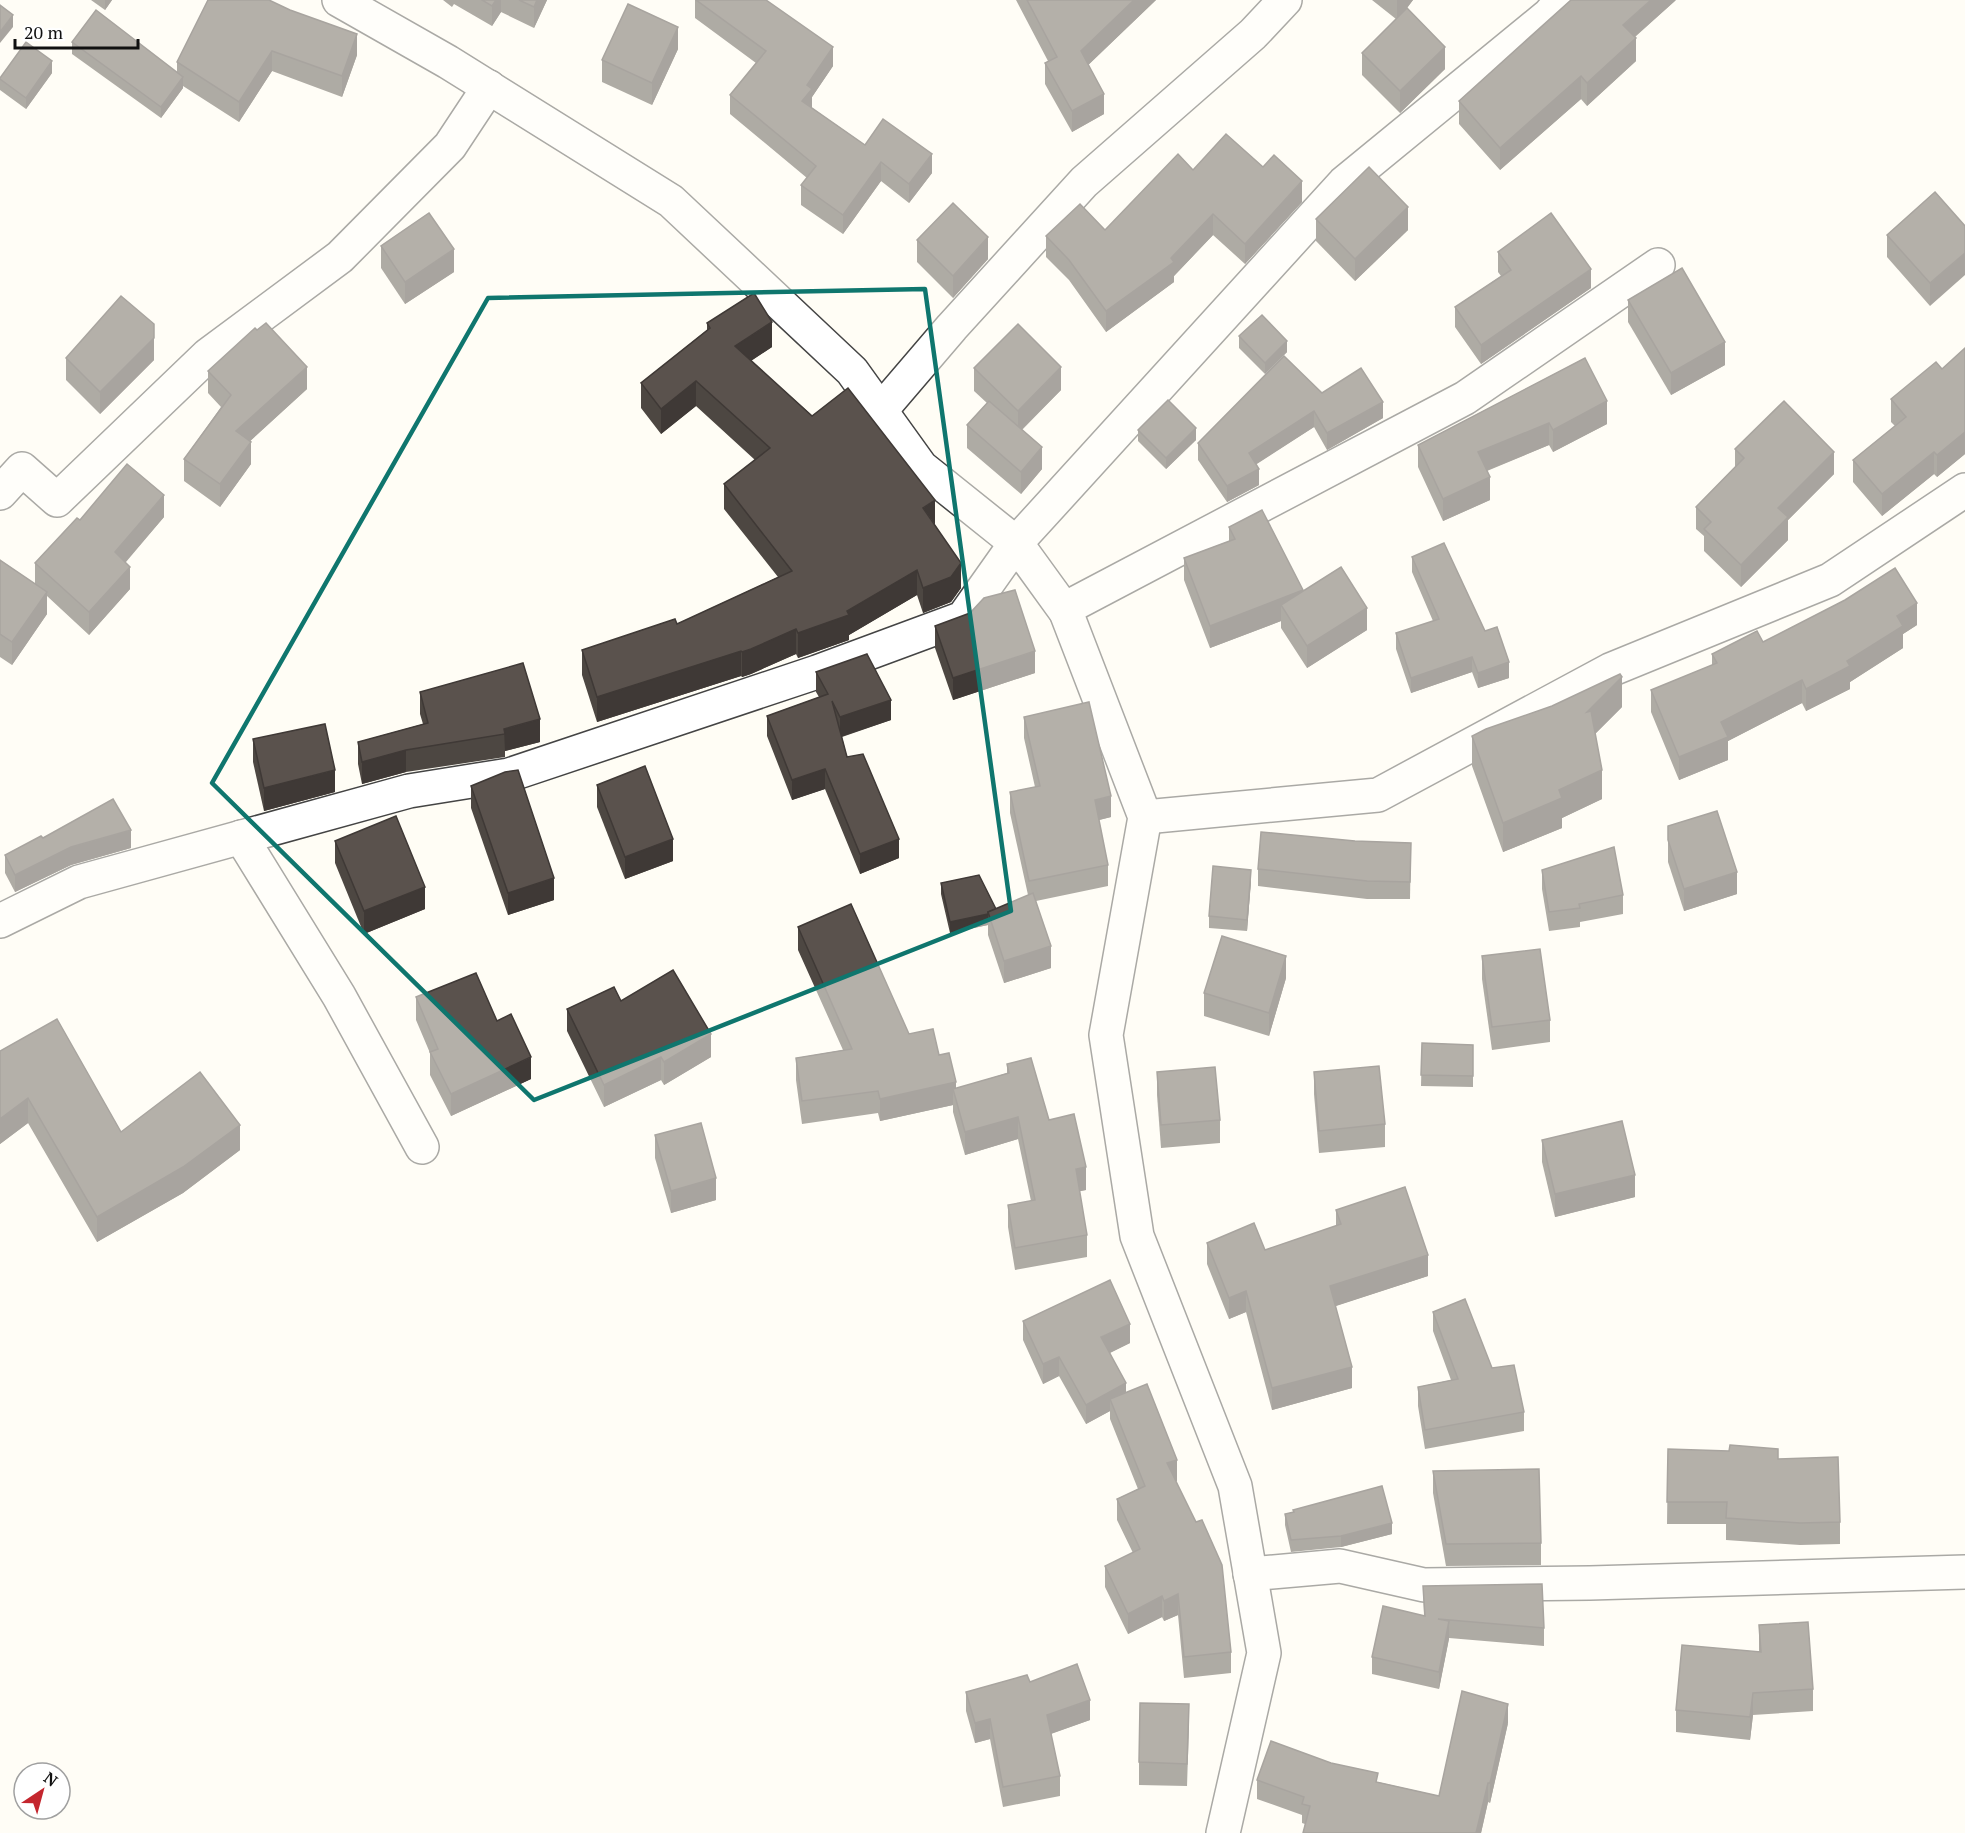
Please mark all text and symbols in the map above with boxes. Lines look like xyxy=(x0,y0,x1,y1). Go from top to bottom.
scale bar xyxy=(15,12,138,50)
text: 20 m xyxy=(24,20,64,44)
north arrow xyxy=(12,1761,72,1821)
text: N xyxy=(39,1766,62,1791)

